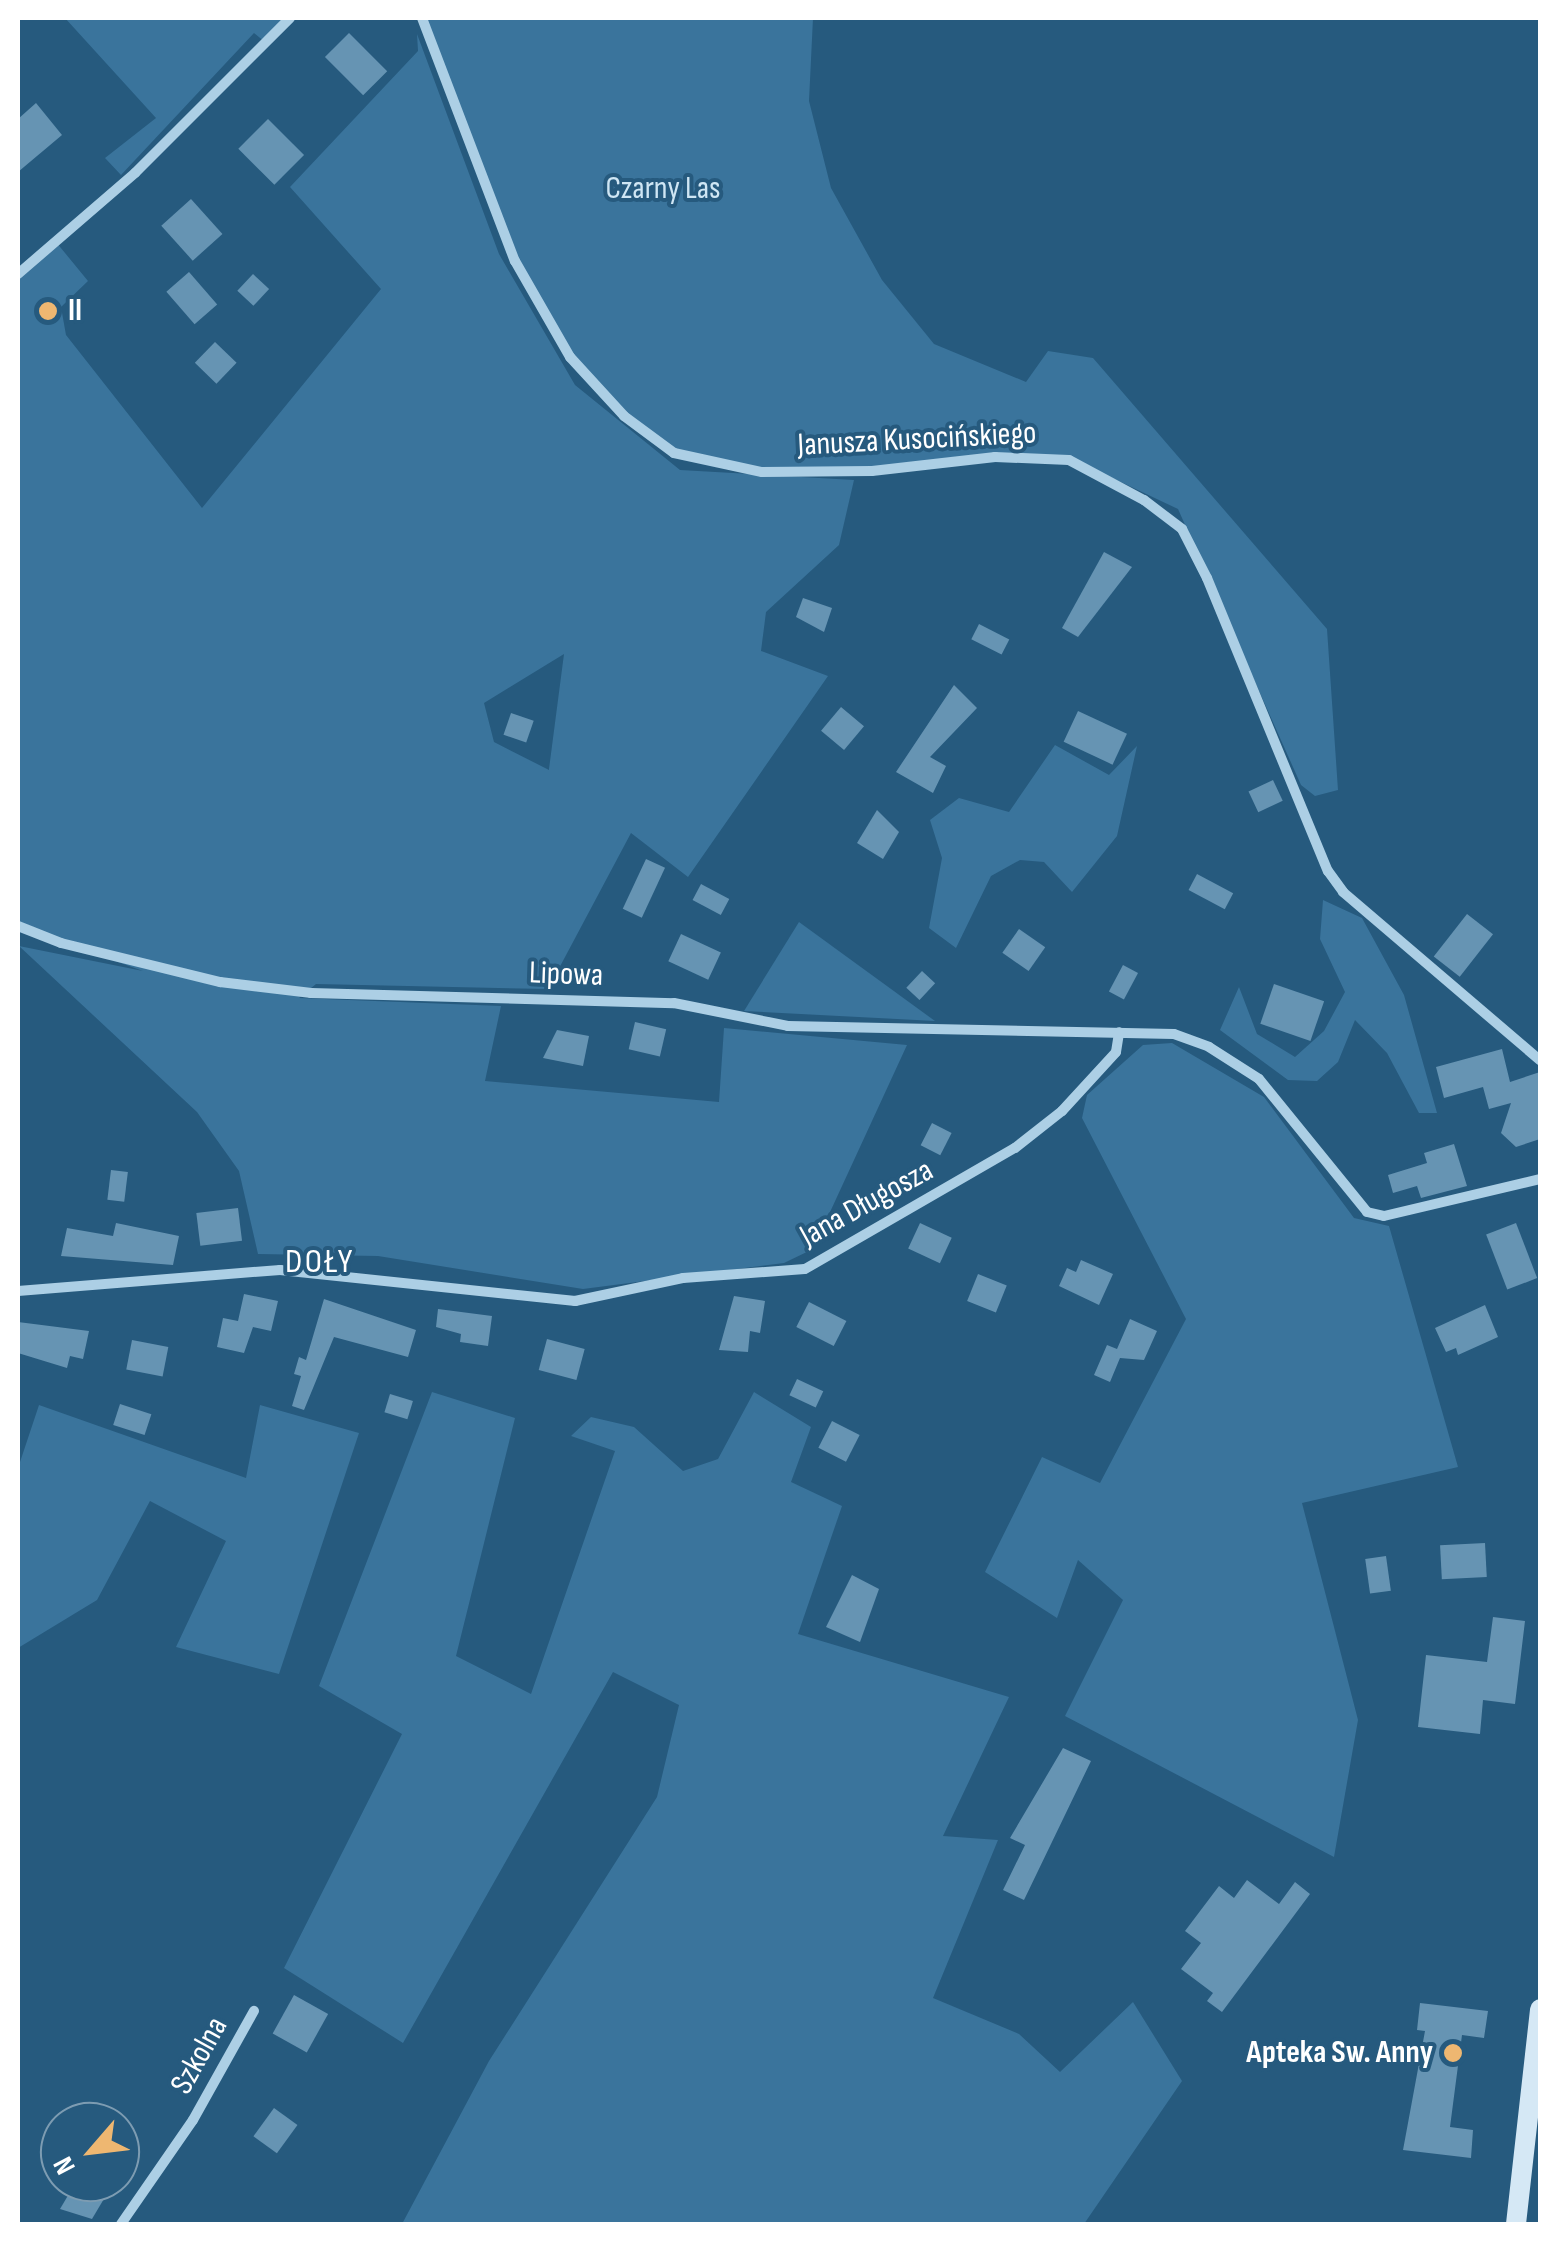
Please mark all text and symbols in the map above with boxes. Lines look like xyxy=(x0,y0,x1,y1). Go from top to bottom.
park label: Czarny Las xyxy=(605,170,721,208)
place label: II xyxy=(68,292,82,330)
marker: II xyxy=(37,300,59,322)
street label: Janusza Kusocińskiego xyxy=(797,415,1037,465)
street label: Lipowa xyxy=(528,955,604,995)
street label: Jana Długosza xyxy=(794,1152,940,1256)
district label: DOŁY xyxy=(285,1241,355,1283)
street label: Szkolna xyxy=(163,2011,237,2101)
place label: Apteka Sw. Anny xyxy=(1246,2034,1433,2072)
marker: Apteka Sw. Anny xyxy=(1442,2042,1464,2064)
north arrow xyxy=(40,2102,140,2202)
text: N xyxy=(47,2151,83,2180)

